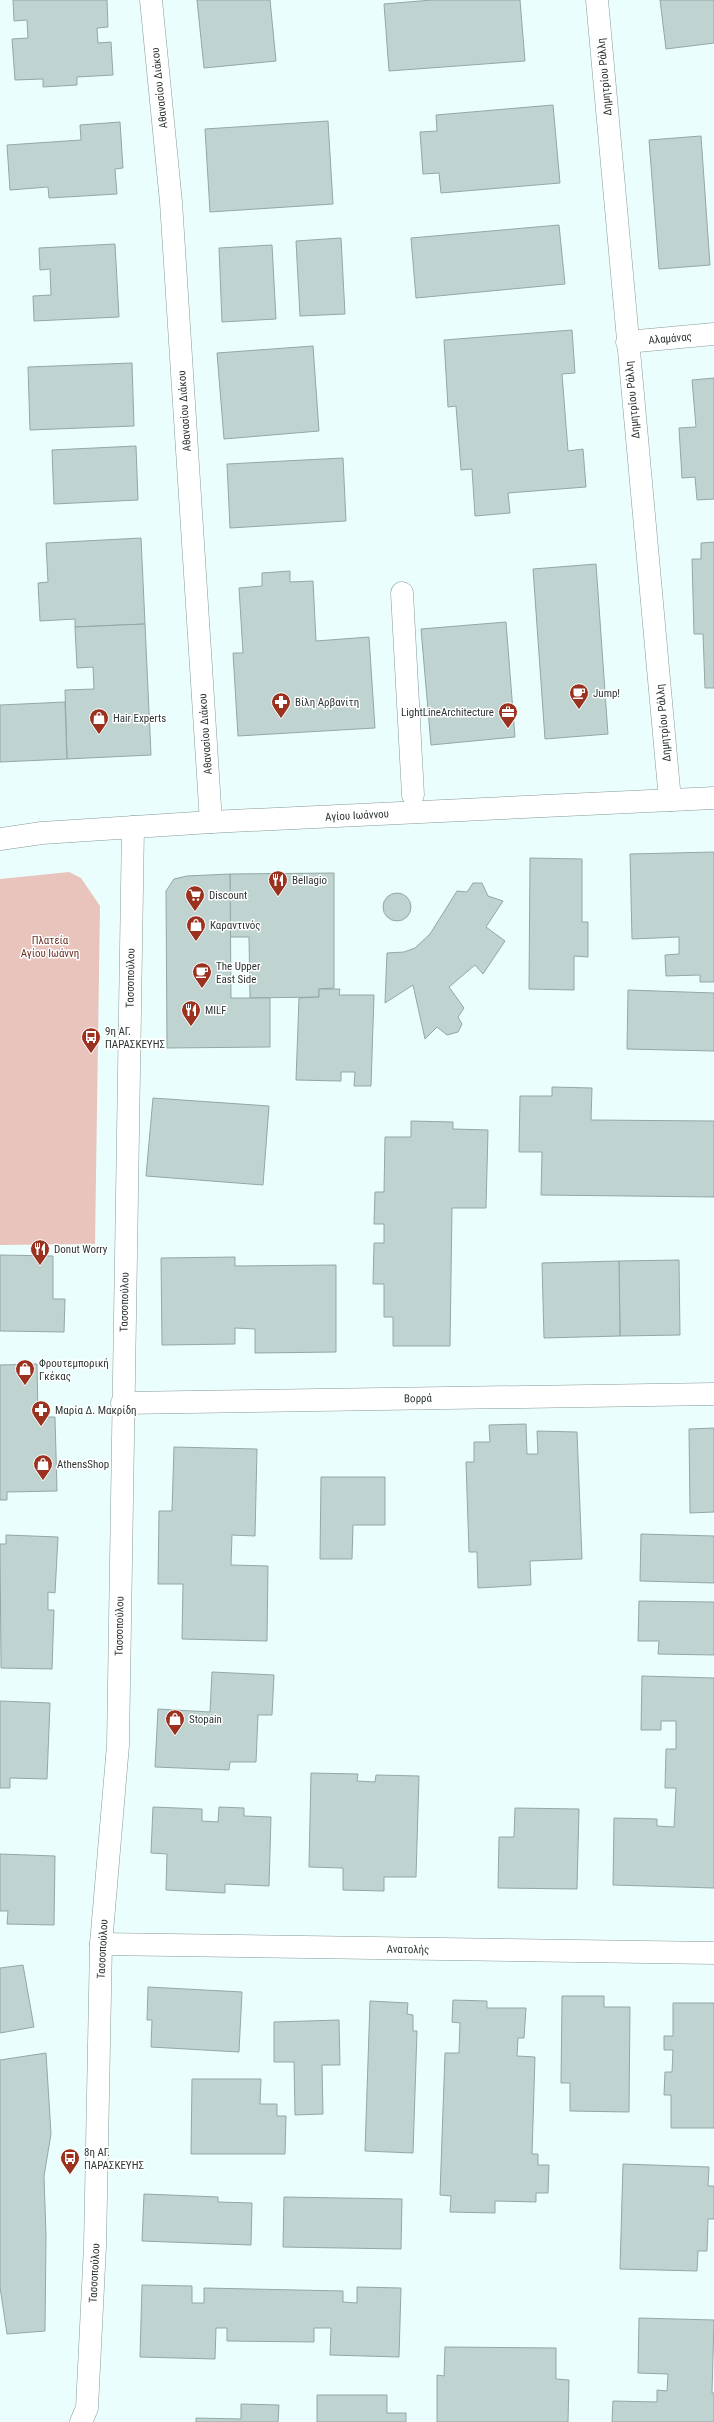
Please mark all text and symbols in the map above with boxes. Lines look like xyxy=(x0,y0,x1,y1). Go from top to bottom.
street label: Δημητρίου Ράλλη xyxy=(595,37,614,116)
street label: Αθανασίου Διάκου xyxy=(149,47,170,129)
street label: Αλαμάνας xyxy=(648,330,692,347)
street label: Δημητρίου Ράλλη xyxy=(623,360,642,439)
street label: Αθανασίου Διάκου xyxy=(175,370,194,452)
cafe icon: Jump! xyxy=(568,682,590,710)
street label: Δημητρίου Ράλλη xyxy=(654,683,673,762)
place label: Jump! xyxy=(593,687,620,700)
pharmacy icon: Βίλη Αρβανίτη xyxy=(270,691,292,719)
street label: Αθανασίου Διάκου xyxy=(196,693,215,775)
place label: Βίλη Αρβανίτη xyxy=(295,696,359,709)
office icon: LightLineArchitecture xyxy=(497,701,519,729)
place label: LightLineArchitecture xyxy=(401,706,494,719)
shop icon: Hair Experts xyxy=(88,707,110,735)
place label: Hair Experts xyxy=(113,712,166,725)
street label: Αγίου Ιωάννου xyxy=(325,807,389,824)
restaurant icon: Bellagio xyxy=(267,869,289,897)
place label: Bellagio xyxy=(292,874,327,887)
supermarket icon: Discount xyxy=(184,884,206,912)
place label: Discount xyxy=(209,889,247,902)
shop icon: Καραντινός xyxy=(185,914,207,942)
place label: Καραντινός xyxy=(210,919,261,932)
park label: Πλατεία Αγίου Ιωάννη xyxy=(21,934,79,960)
street label: Τασσοπούλου xyxy=(123,948,138,1008)
place label: The Upper East Side xyxy=(216,960,261,986)
cafe icon: The Upper East Side xyxy=(191,961,213,989)
restaurant icon: MILF xyxy=(180,999,202,1027)
place label: MILF xyxy=(205,1004,227,1017)
place label: 9η ΑΓ. ΠΑΡΑΣΚΕΥΗΣ xyxy=(105,1025,165,1051)
bus stop icon: 9η ΑΓ. ΠΑΡΑΣΚΕΥΗΣ xyxy=(80,1026,102,1054)
restaurant icon: Donut Worry xyxy=(29,1238,51,1266)
place label: Donut Worry xyxy=(54,1243,108,1256)
street label: Τασσοπούλου xyxy=(117,1272,132,1332)
place label: Φρουτεμπορική Γκέκας xyxy=(39,1357,109,1383)
shop icon: Φρουτεμπορική Γκέκας xyxy=(14,1358,36,1386)
street label: Βορρά xyxy=(404,1392,433,1405)
pharmacy icon: Μαρία Δ. Μακρίδη xyxy=(30,1399,52,1427)
place label: Μαρία Δ. Μακρίδη xyxy=(55,1404,137,1417)
shop icon: AthensShop xyxy=(32,1453,54,1481)
place label: AthensShop xyxy=(57,1458,109,1471)
street label: Τασσοπούλου xyxy=(112,1596,127,1656)
shop icon: Stopain xyxy=(164,1708,186,1736)
place label: Stopain xyxy=(189,1713,222,1726)
street label: Τασσοπούλου xyxy=(94,1919,111,1979)
street label: Ανατολής xyxy=(387,1943,429,1956)
place label: 8η ΑΓ. ΠΑΡΑΣΚΕΥΗΣ xyxy=(84,2146,144,2172)
bus stop icon: 8η ΑΓ. ΠΑΡΑΣΚΕΥΗΣ xyxy=(59,2147,81,2175)
street label: Τασσοπούλου xyxy=(86,2243,103,2303)

